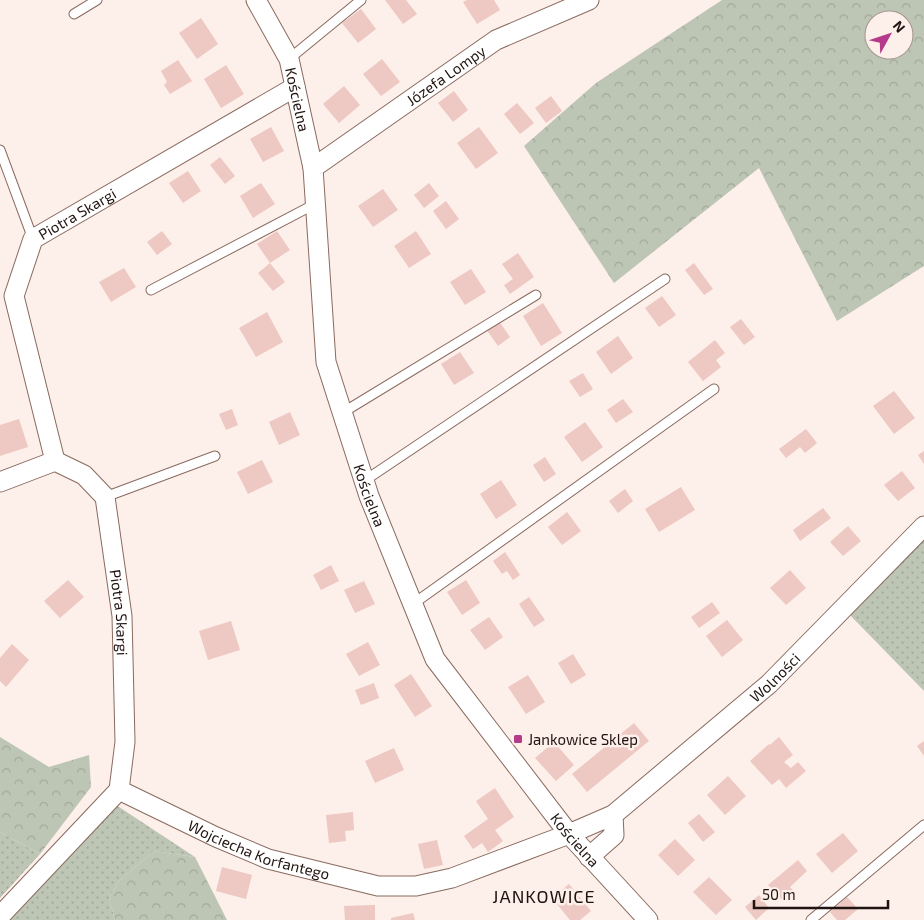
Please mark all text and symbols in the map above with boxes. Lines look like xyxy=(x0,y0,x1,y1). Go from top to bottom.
north arrow xyxy=(864,10,914,60)
text: N xyxy=(890,17,909,36)
street label: Józefa Lompy xyxy=(403,41,489,109)
street label: Kościelna xyxy=(282,66,314,133)
street label: Piotra Skargi xyxy=(35,184,119,243)
street label: Kościelna xyxy=(350,462,389,529)
street label: Piotra Skargi xyxy=(106,568,132,656)
street label: Wolności xyxy=(746,649,804,706)
place label: Jankowice Sklep xyxy=(528,730,638,748)
marker: Jankowice Sklep xyxy=(512,733,524,745)
street label: Kościelna xyxy=(547,809,603,870)
street label: Wojciecha Korfantego xyxy=(185,816,332,883)
scale bar xyxy=(754,878,888,910)
district label: JANKOWICE xyxy=(492,885,596,907)
text: 50 m xyxy=(762,885,796,903)

